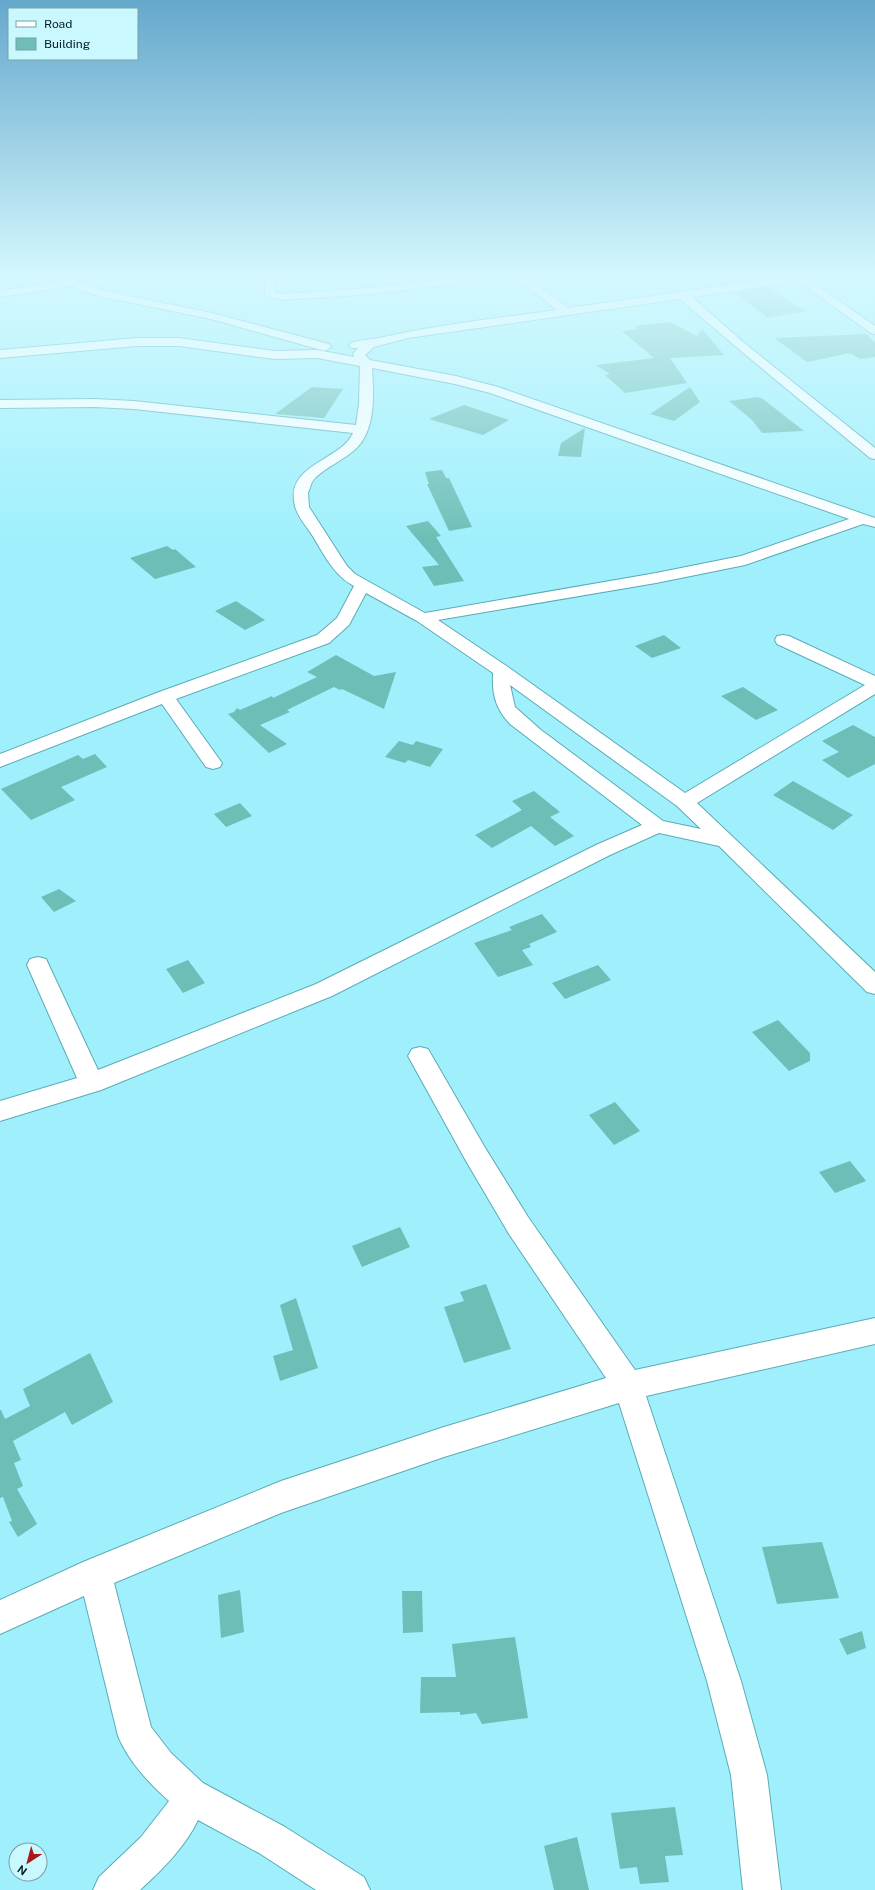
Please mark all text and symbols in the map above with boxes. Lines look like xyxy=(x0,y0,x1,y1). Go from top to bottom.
legend xyxy=(8,8,138,60)
text: Road xyxy=(44,17,72,31)
text: Building xyxy=(44,37,90,51)
north arrow xyxy=(8,1842,48,1882)
text: N xyxy=(15,1863,29,1877)

